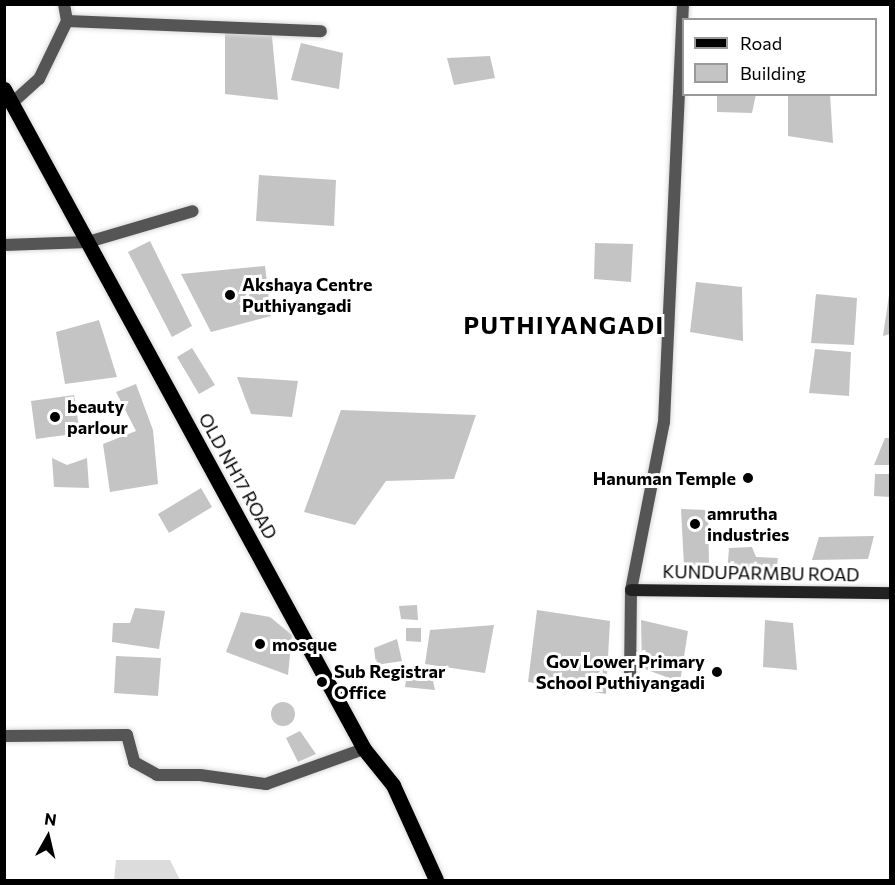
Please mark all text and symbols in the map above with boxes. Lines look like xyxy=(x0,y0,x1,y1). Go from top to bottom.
legend xyxy=(682,18,877,96)
text: Road xyxy=(740,32,782,54)
text: Building xyxy=(740,62,806,84)
place label: Akshaya Centre Puthiyangadi xyxy=(242,274,372,316)
marker: Akshaya Centre Puthiyangadi xyxy=(223,288,237,302)
district label: PUTHIYANGADI xyxy=(463,311,665,339)
place label: beauty parlour xyxy=(67,396,128,438)
street label: OLD NH17 ROAD xyxy=(194,409,282,543)
marker: beauty parlour xyxy=(48,410,62,424)
place label: Hanuman Temple xyxy=(593,467,736,489)
marker: Hanuman Temple xyxy=(741,471,755,485)
place label: amrutha industries xyxy=(707,503,789,546)
marker: amrutha industries xyxy=(688,517,702,531)
street label: KUNDUPARMBU ROAD xyxy=(662,560,860,586)
place label: mosque xyxy=(272,633,337,655)
marker: mosque xyxy=(253,637,267,651)
place label: Gov Lower Primary School Puthiyangadi xyxy=(536,651,705,694)
place label: Sub Registrar Office xyxy=(334,661,445,704)
marker: Gov Lower Primary School Puthiyangadi xyxy=(710,665,724,679)
marker: Sub Registrar Office xyxy=(315,675,329,689)
north arrow xyxy=(18,807,78,867)
text: N xyxy=(43,808,58,829)

